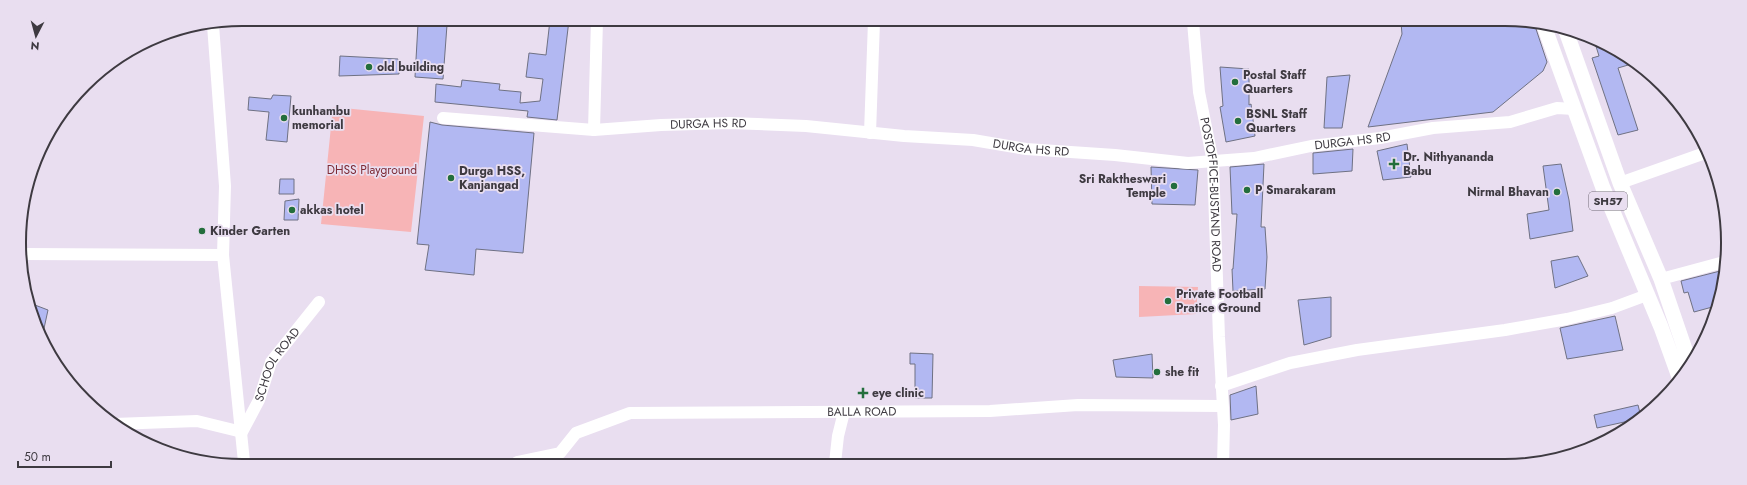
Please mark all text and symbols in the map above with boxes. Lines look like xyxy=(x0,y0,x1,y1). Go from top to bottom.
north arrow xyxy=(16,16,56,56)
text: N xyxy=(30,38,40,54)
place label: old building xyxy=(377,58,444,76)
marker: old building xyxy=(364,62,374,72)
place label: Postal Staff Quarters xyxy=(1243,66,1307,98)
marker: Postal Staff Quarters xyxy=(1230,77,1240,87)
place label: kunhambu memorial xyxy=(292,102,350,134)
place label: BSNL Staff Quarters xyxy=(1246,105,1308,137)
marker: kunhambu memorial xyxy=(279,113,289,123)
street label: DURGA HS RD xyxy=(670,114,747,134)
street label: POSTOFFICE-BUSTAND ROAD xyxy=(1195,116,1226,272)
marker: BSNL Staff Quarters xyxy=(1233,116,1243,126)
street label: DURGA HS RD xyxy=(1313,127,1392,155)
street label: DURGA HS RD xyxy=(992,135,1070,161)
place label: Dr. Nithyananda Babu xyxy=(1403,148,1494,180)
marker: Dr. Nithyananda Babu xyxy=(1388,158,1400,170)
park label: DHSS Playground xyxy=(327,161,417,179)
place label: Durga HSS, Kanjangad xyxy=(459,162,525,194)
place label: Sri Raktheswari Temple xyxy=(1079,170,1166,202)
marker: Durga HSS, Kanjangad xyxy=(446,173,456,183)
marker: Sri Raktheswari Temple xyxy=(1169,181,1179,191)
place label: P Smarakaram xyxy=(1255,181,1336,199)
place label: Nirmal Bhavan xyxy=(1467,183,1549,201)
marker: P Smarakaram xyxy=(1242,185,1252,195)
marker: Nirmal Bhavan xyxy=(1552,187,1562,197)
road number: SH57 xyxy=(1589,192,1627,210)
place label: akkas hotel xyxy=(300,201,364,219)
marker: akkas hotel xyxy=(287,205,297,215)
place label: Kinder Garten xyxy=(210,222,290,240)
marker: Kinder Garten xyxy=(197,226,207,236)
place label: Private Football Pratice Ground xyxy=(1176,285,1263,317)
marker: Private Football Pratice Ground xyxy=(1163,296,1173,306)
street label: SCHOOL ROAD xyxy=(250,323,304,404)
place label: she fit xyxy=(1165,363,1199,381)
marker: she fit xyxy=(1152,367,1162,377)
place label: eye clinic xyxy=(872,384,924,402)
marker: eye clinic xyxy=(857,387,869,399)
street label: BALLA ROAD xyxy=(827,403,896,421)
scale bar xyxy=(18,443,111,469)
text: 50 m xyxy=(24,448,51,466)

